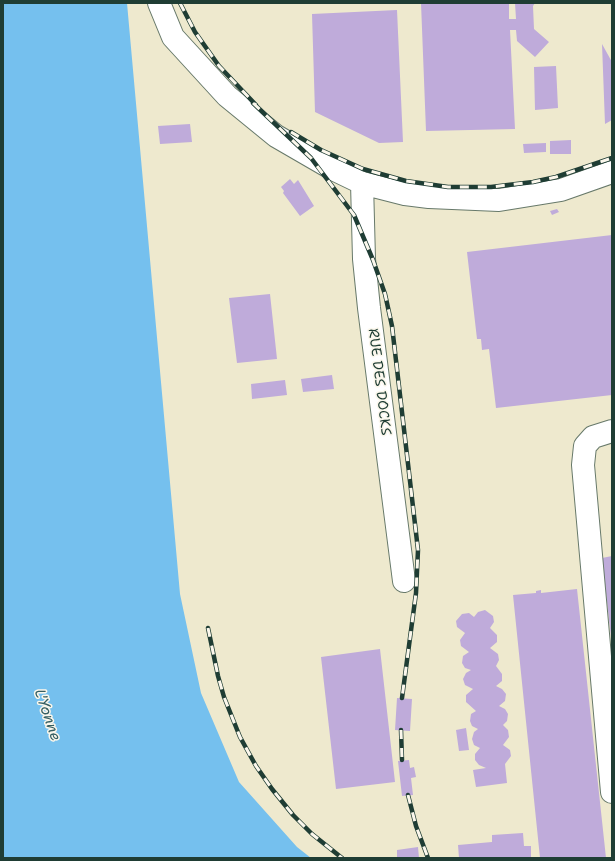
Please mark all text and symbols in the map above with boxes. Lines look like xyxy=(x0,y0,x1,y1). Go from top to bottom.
street label: RUE DES DOCKS xyxy=(364,328,394,436)
water label: L'Yonne xyxy=(30,687,64,743)

